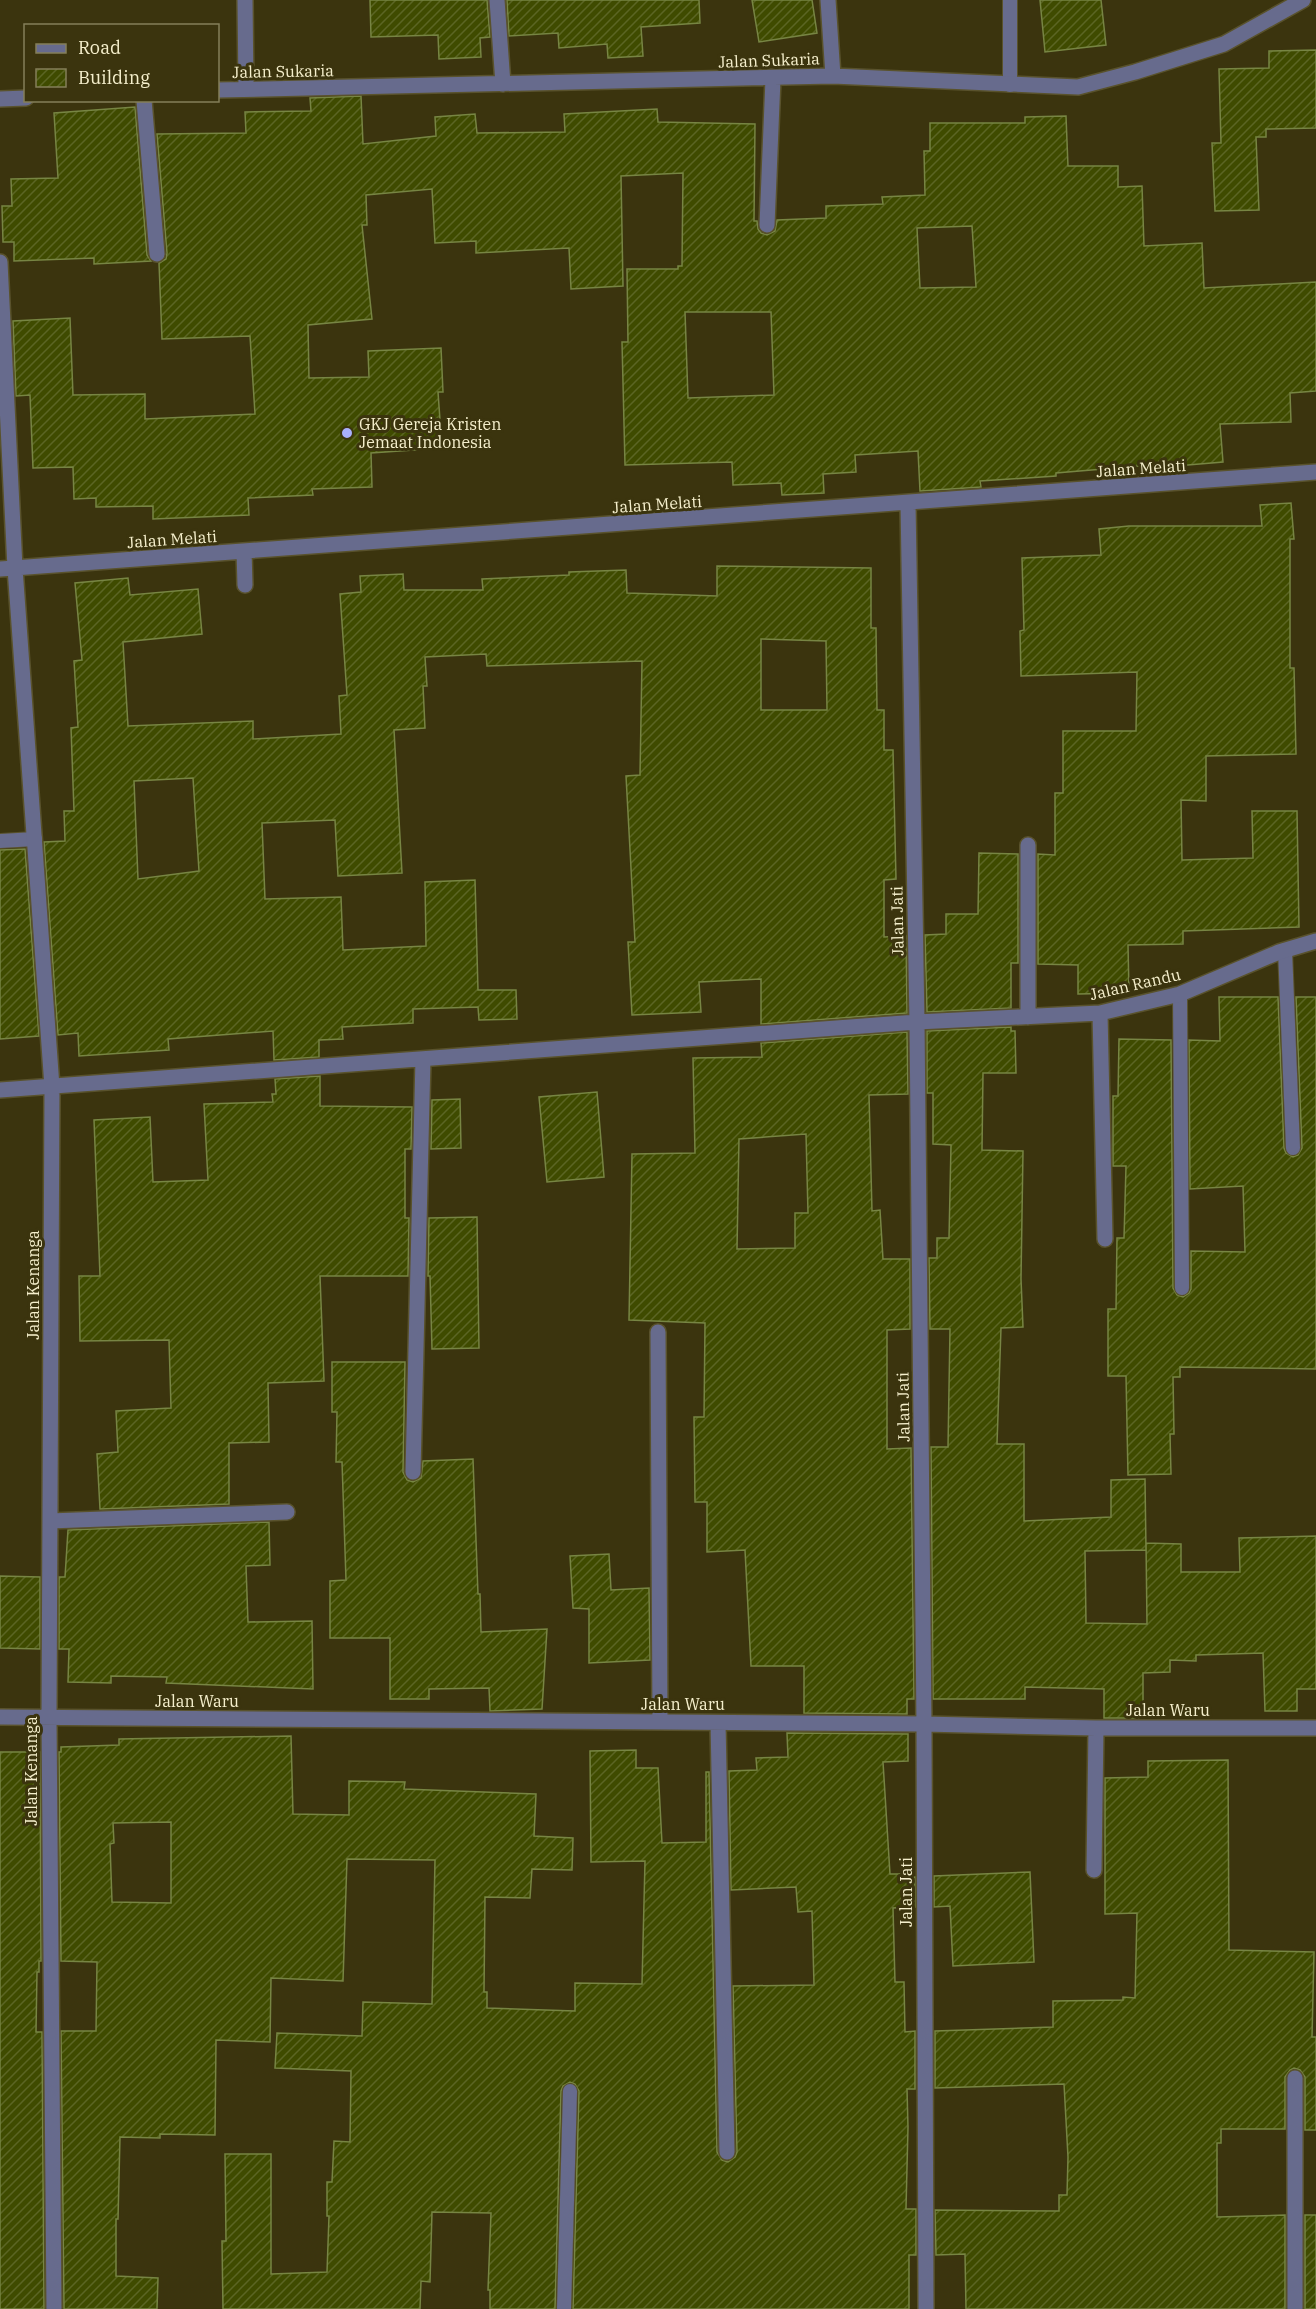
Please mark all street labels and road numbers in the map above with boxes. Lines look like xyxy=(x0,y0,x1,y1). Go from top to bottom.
street label: Jalan Sukaria xyxy=(718,48,820,72)
street label: Jalan Sukaria xyxy=(232,60,334,82)
street label: Jalan Melati xyxy=(1095,455,1187,481)
street label: Jalan Melati xyxy=(611,491,703,517)
street label: Jalan Melati xyxy=(126,526,218,552)
street label: Jalan Jati xyxy=(886,886,908,956)
street label: Jalan Randu xyxy=(1088,964,1183,1004)
street label: Jalan Kenanga xyxy=(23,1230,43,1340)
street label: Jalan Jati xyxy=(892,1372,914,1442)
street label: Jalan Waru xyxy=(155,1691,239,1711)
street label: Jalan Waru xyxy=(641,1694,725,1714)
street label: Jalan Waru xyxy=(1126,1700,1210,1720)
street label: Jalan Kenanga xyxy=(21,1716,41,1826)
street label: Jalan Jati xyxy=(896,1857,916,1927)

